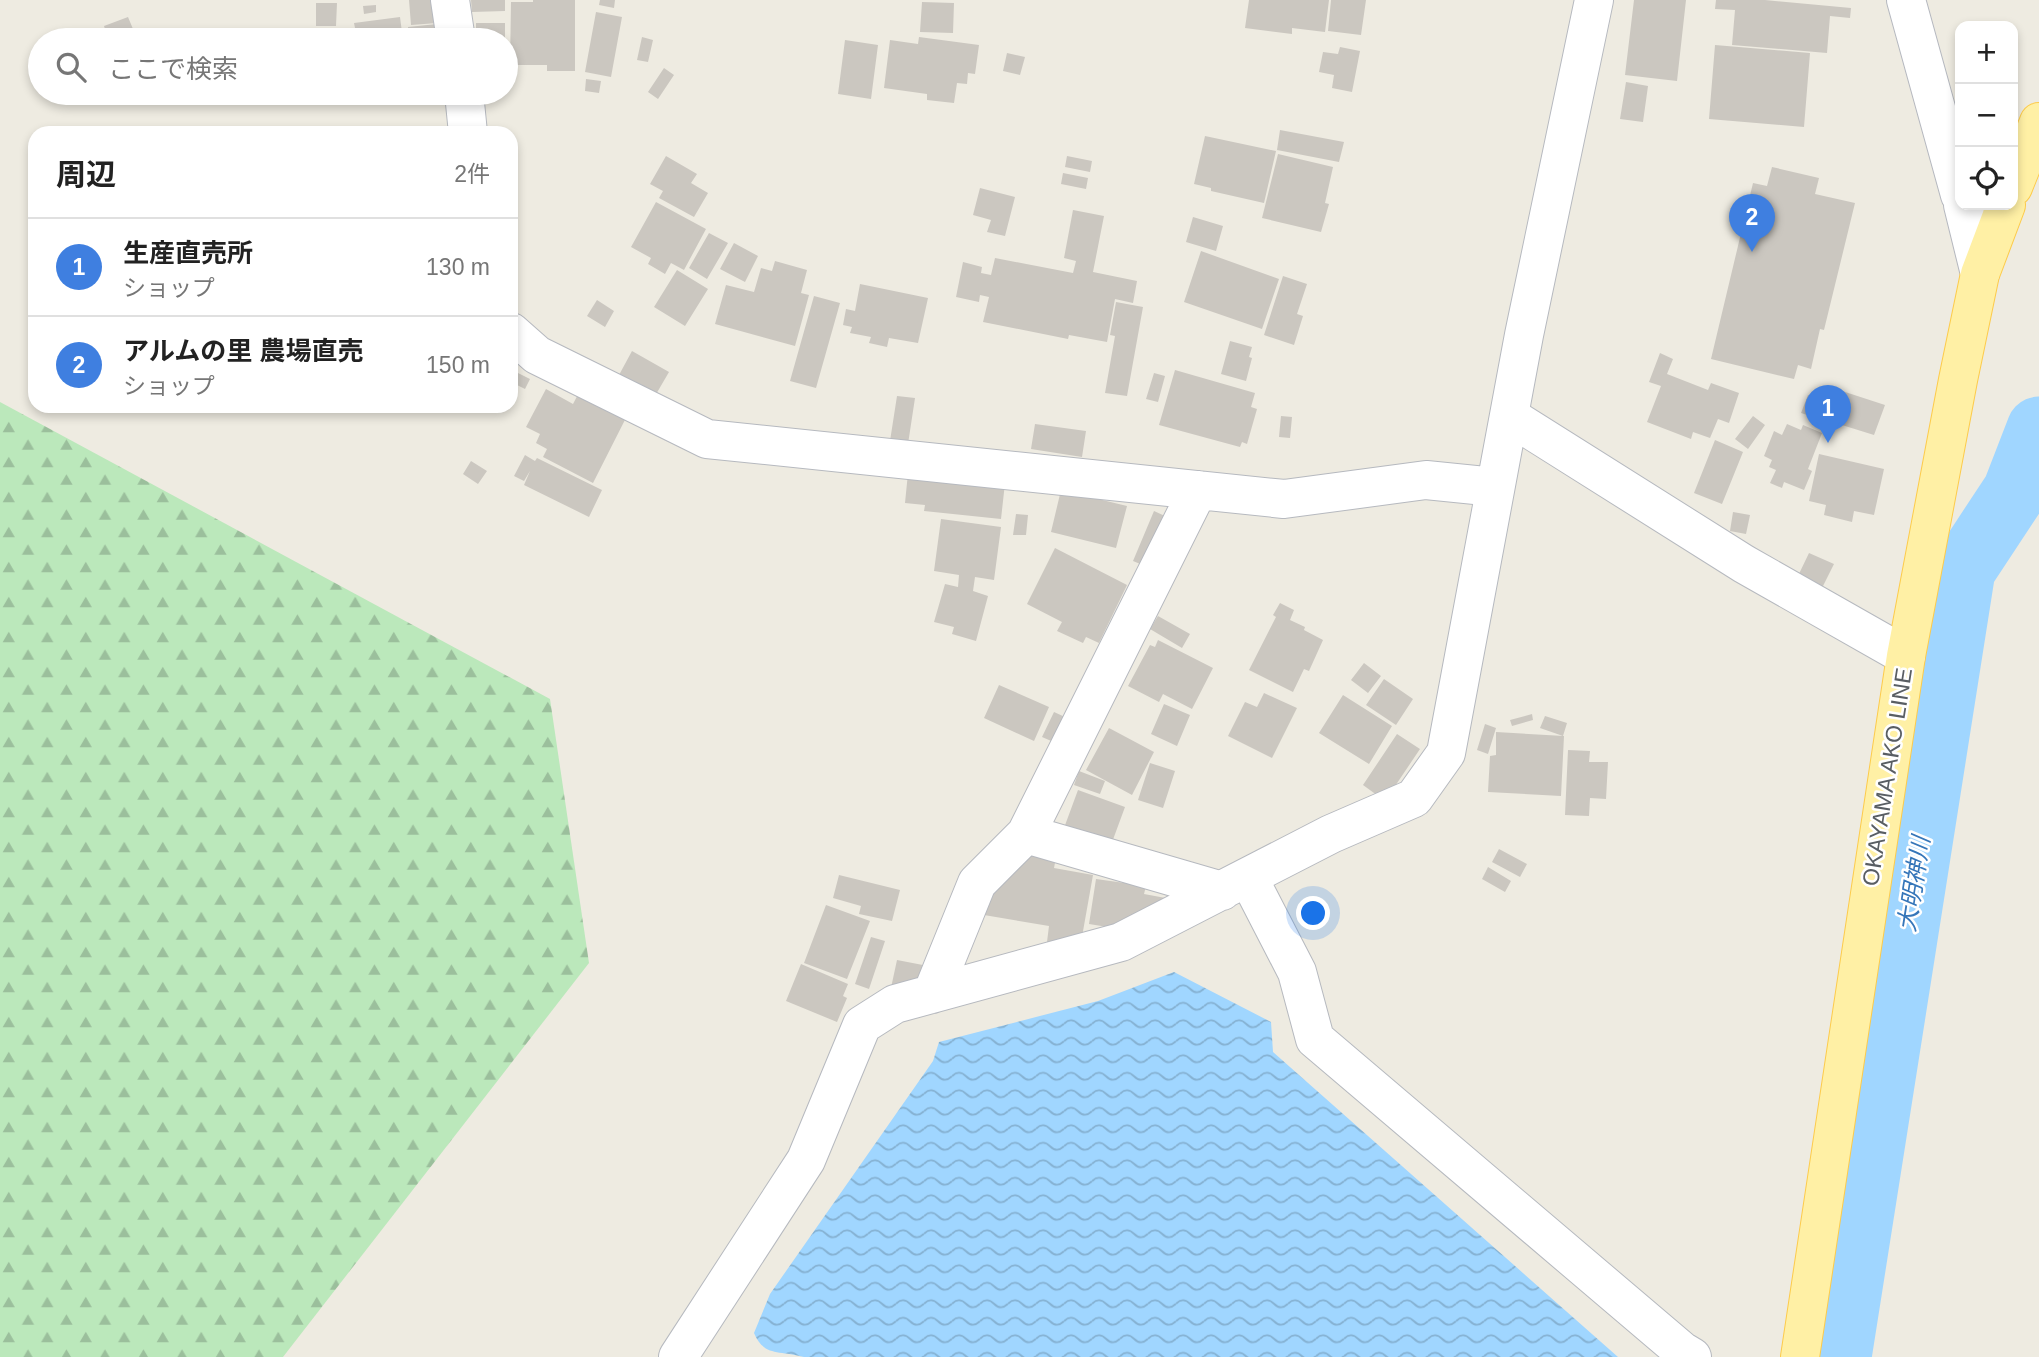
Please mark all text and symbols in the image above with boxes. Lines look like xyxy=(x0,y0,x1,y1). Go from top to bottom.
map controls xyxy=(1955,21,2018,210)
button: + xyxy=(1955,21,2018,84)
search box xyxy=(28,28,518,105)
icon: search xyxy=(52,48,90,86)
text: ここで検索 xyxy=(108,54,238,84)
button: − xyxy=(1955,84,2018,147)
button: locate xyxy=(1955,147,2018,210)
text: 周辺 xyxy=(56,158,116,191)
text: 2件 xyxy=(454,161,490,187)
pin: 2 xyxy=(1729,194,1775,252)
text: 生産直売所 xyxy=(123,238,253,268)
text: 1 xyxy=(73,254,85,280)
text: 130 m xyxy=(426,254,490,280)
text: ショップ xyxy=(123,275,215,301)
text: アルムの里 農場直売 xyxy=(123,336,363,366)
text: 2 xyxy=(73,352,85,378)
text: 150 m xyxy=(426,352,490,378)
text: ショップ xyxy=(123,373,215,399)
pin: 1 xyxy=(1805,385,1851,443)
street label: OKAYAMA AKO LINE xyxy=(1857,666,1917,888)
water label: 大明神川 xyxy=(1893,831,1935,933)
your location xyxy=(1296,896,1330,930)

